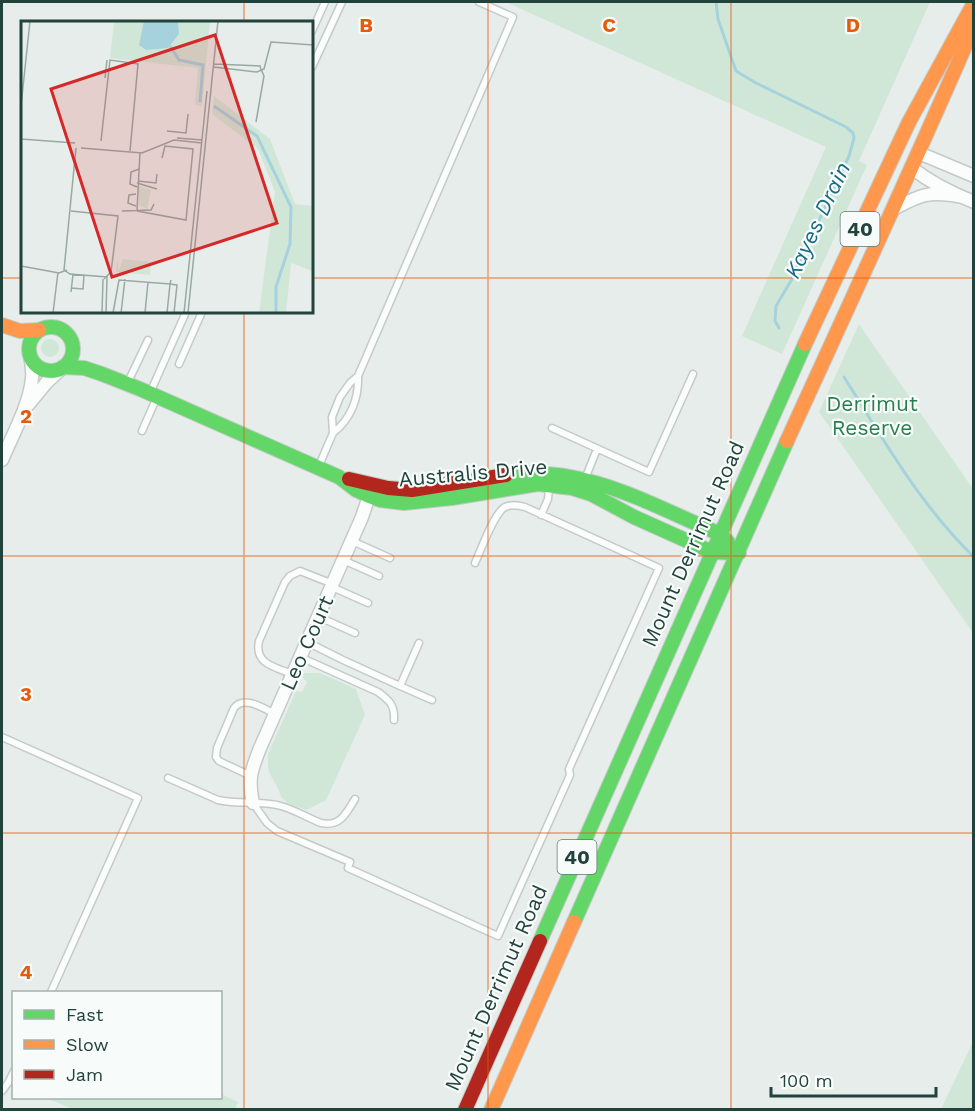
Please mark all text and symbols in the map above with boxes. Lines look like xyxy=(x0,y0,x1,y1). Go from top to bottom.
text: B xyxy=(359,13,373,37)
text: C xyxy=(602,13,616,37)
text: D xyxy=(846,13,860,37)
inset map xyxy=(21,21,314,314)
water label: Kayes Drain xyxy=(780,158,855,282)
road number: 40 xyxy=(840,212,880,246)
park label: Derrimut Reserve xyxy=(826,391,918,440)
text: 2 xyxy=(20,404,32,428)
street label: Mount Derrimut Road xyxy=(636,437,749,650)
street label: Australis Drive xyxy=(398,454,548,491)
street label: Leo Court xyxy=(275,591,339,694)
text: 3 xyxy=(20,682,32,706)
road number: 40 xyxy=(558,840,596,874)
street label: Mount Derrimut Road xyxy=(439,881,552,1094)
text: 4 xyxy=(20,960,33,984)
legend xyxy=(12,991,222,1099)
text: Fast xyxy=(66,1004,104,1025)
text: Slow xyxy=(66,1034,109,1055)
scale bar xyxy=(771,1060,936,1098)
text: Jam xyxy=(66,1064,103,1085)
text: 100 m xyxy=(780,1070,833,1091)

